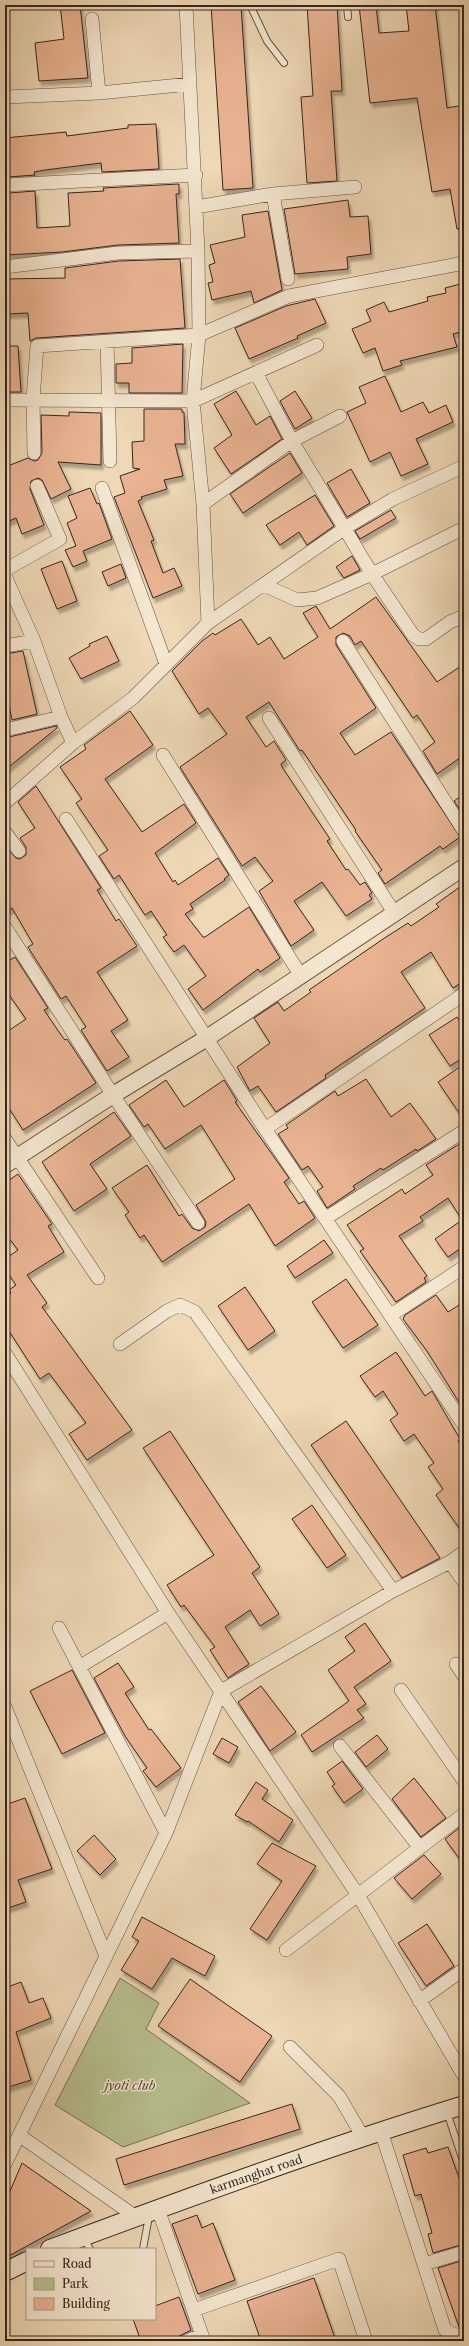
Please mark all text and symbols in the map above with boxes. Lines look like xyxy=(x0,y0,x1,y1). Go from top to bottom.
park label: jyoti club xyxy=(101,2078,156,2093)
street label: karmanghat road xyxy=(208,2151,305,2197)
legend xyxy=(26,2248,156,2320)
text: Road xyxy=(62,2256,92,2271)
text: Park xyxy=(62,2276,89,2291)
text: Building xyxy=(62,2296,110,2311)

